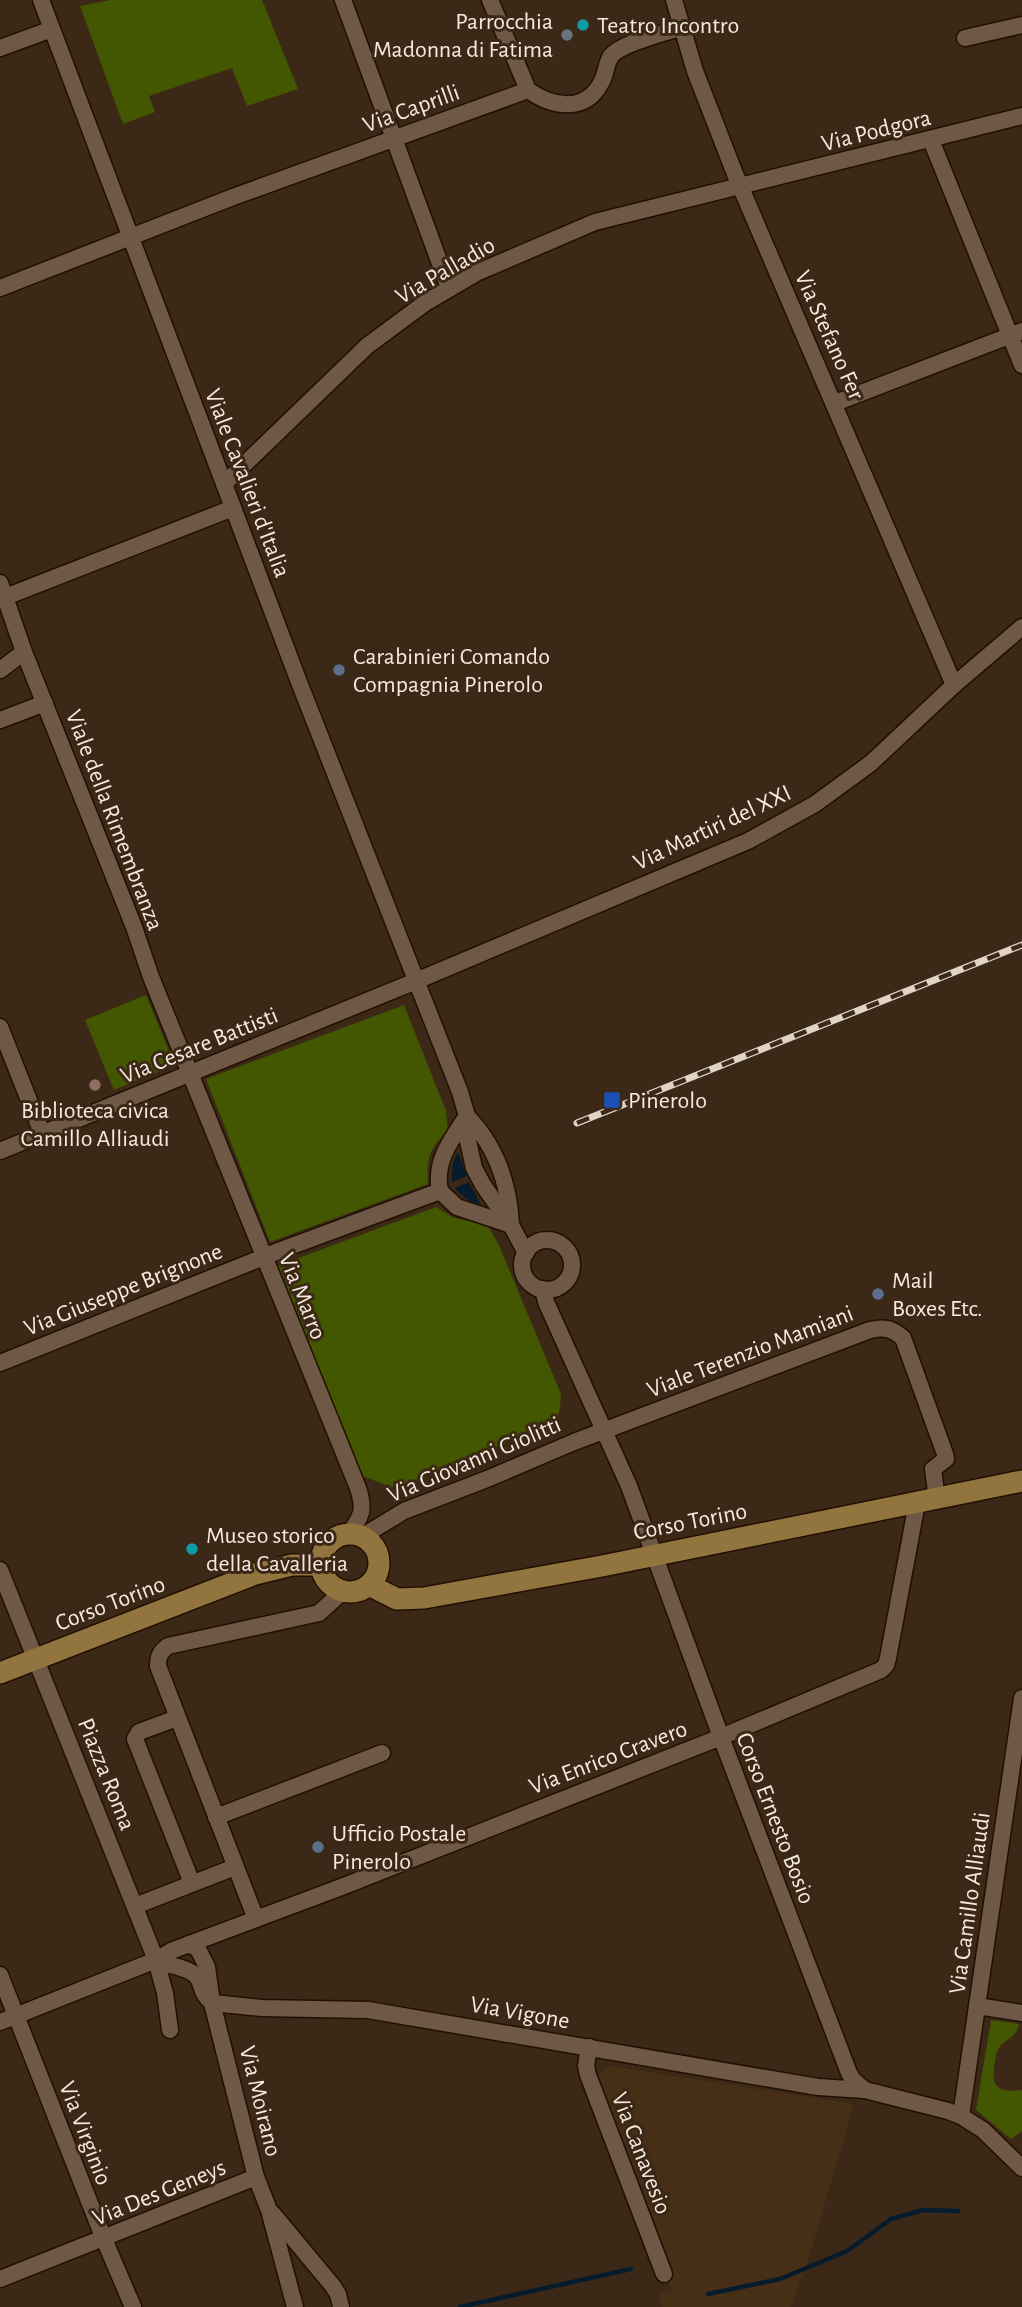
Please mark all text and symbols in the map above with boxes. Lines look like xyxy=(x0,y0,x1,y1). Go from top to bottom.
place label: Parrocchia Madonna di Fatima xyxy=(373,10,553,62)
place label: Teatro Incontro xyxy=(597,14,739,38)
marker: Teatro Incontro xyxy=(575,17,591,33)
marker: Parrocchia Madonna di Fatima xyxy=(559,27,575,43)
street label: Via Caprilli xyxy=(360,80,463,138)
street label: Via Podgora xyxy=(819,106,933,156)
street label: Via Palladio xyxy=(392,233,499,309)
street label: Via Stefano Fer xyxy=(790,267,868,404)
street label: Viale Cavalieri d'Italia xyxy=(200,386,294,581)
place label: Carabinieri Comando Compagnia Pinerolo xyxy=(353,645,550,697)
marker: Carabinieri Comando Compagnia Pinerolo xyxy=(331,662,347,678)
street label: Viale della Rimembranza xyxy=(61,707,167,934)
street label: Via Martiri del XXI xyxy=(630,781,795,875)
street label: Via Cesare Battisti xyxy=(117,1003,281,1088)
marker: Biblioteca civica Camillo Alliaudi xyxy=(87,1077,103,1093)
place label: Pinerolo xyxy=(628,1089,707,1113)
marker: Pinerolo xyxy=(602,1090,622,1110)
place label: Biblioteca civica Camillo Alliaudi xyxy=(20,1099,170,1151)
street label: Via Giuseppe Brignone xyxy=(21,1239,226,1341)
street label: Via Marro xyxy=(274,1250,330,1343)
place label: Mail Boxes Etc. xyxy=(892,1269,982,1321)
marker: Mail Boxes Etc. xyxy=(870,1286,886,1302)
street label: Viale Terenzio Mamiani xyxy=(644,1302,857,1402)
street label: Via Giovanni Giolitti xyxy=(384,1413,565,1507)
street label: Corso Torino xyxy=(631,1499,749,1545)
place label: Museo storico della Cavalleria xyxy=(206,1524,348,1576)
marker: Museo storico della Cavalleria xyxy=(184,1541,200,1557)
street label: Corso Torino xyxy=(52,1572,169,1636)
street label: Piazza Roma xyxy=(73,1715,139,1834)
street label: Via Enrico Cravero xyxy=(526,1717,691,1799)
street label: Corso Ernesto Bosio xyxy=(731,1729,819,1907)
street label: Via Camillo Alliaudi xyxy=(945,1811,995,1996)
place label: Ufficio Postale Pinerolo xyxy=(332,1822,466,1874)
marker: Ufficio Postale Pinerolo xyxy=(310,1839,326,1855)
street label: Via Vigone xyxy=(468,1992,571,2034)
street label: Via Moirano xyxy=(235,2044,285,2159)
street label: Via Virginio xyxy=(54,2078,116,2189)
street label: Via Canavesio xyxy=(607,2089,675,2218)
street label: Via Des Geneys xyxy=(89,2155,229,2231)

